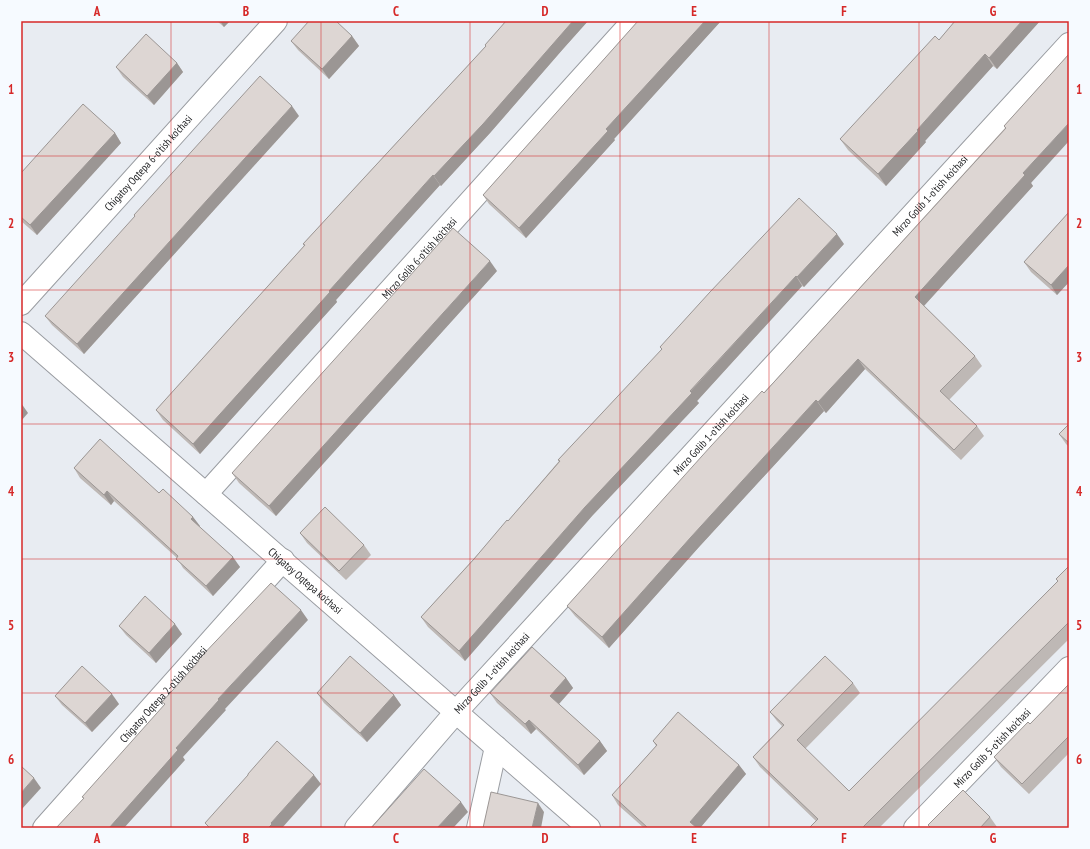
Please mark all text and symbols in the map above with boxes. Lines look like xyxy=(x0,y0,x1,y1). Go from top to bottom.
text: A xyxy=(93,3,101,20)
text: B xyxy=(243,3,249,20)
text: C xyxy=(393,3,399,20)
text: D xyxy=(542,3,549,20)
text: E xyxy=(691,3,697,20)
text: F xyxy=(841,3,847,20)
text: G xyxy=(990,3,997,20)
text: 1 xyxy=(8,81,14,98)
text: 1 xyxy=(1076,81,1082,98)
street label: Chigatoy Oqtepa 6-o'tish ko'chasi xyxy=(101,112,195,214)
street label: Mirzo Golib 1-o'tish ko'chasi xyxy=(889,152,971,239)
street label: Mirzo Golib 6-o'tish ko'chasi xyxy=(379,214,460,302)
text: 2 xyxy=(8,215,14,232)
text: 2 xyxy=(1076,215,1082,232)
text: 3 xyxy=(8,349,14,366)
text: 3 xyxy=(1076,349,1082,366)
street label: Mirzo Golib 1-o'tish ko'chasi xyxy=(670,391,752,478)
text: 4 xyxy=(8,483,15,500)
text: 4 xyxy=(1076,483,1083,500)
street label: Chigatoy Oqtepa ko'chasi xyxy=(265,545,345,617)
text: 5 xyxy=(8,617,14,634)
text: 5 xyxy=(1076,617,1082,634)
street label: Mirzo Golib 1-o'tish ko'chasi xyxy=(451,630,532,717)
street label: Chigatoy Oqtepa 2-o'tish ko'chasi xyxy=(116,643,210,746)
street label: Mirzo Golib 5-o'tish ko'chasi xyxy=(950,705,1033,791)
text: 6 xyxy=(8,751,14,768)
text: 6 xyxy=(1076,751,1082,768)
text: A xyxy=(93,830,101,847)
text: B xyxy=(243,830,249,847)
text: C xyxy=(393,830,399,847)
text: D xyxy=(542,830,549,847)
text: E xyxy=(691,830,697,847)
text: F xyxy=(841,830,847,847)
text: G xyxy=(990,830,997,847)

